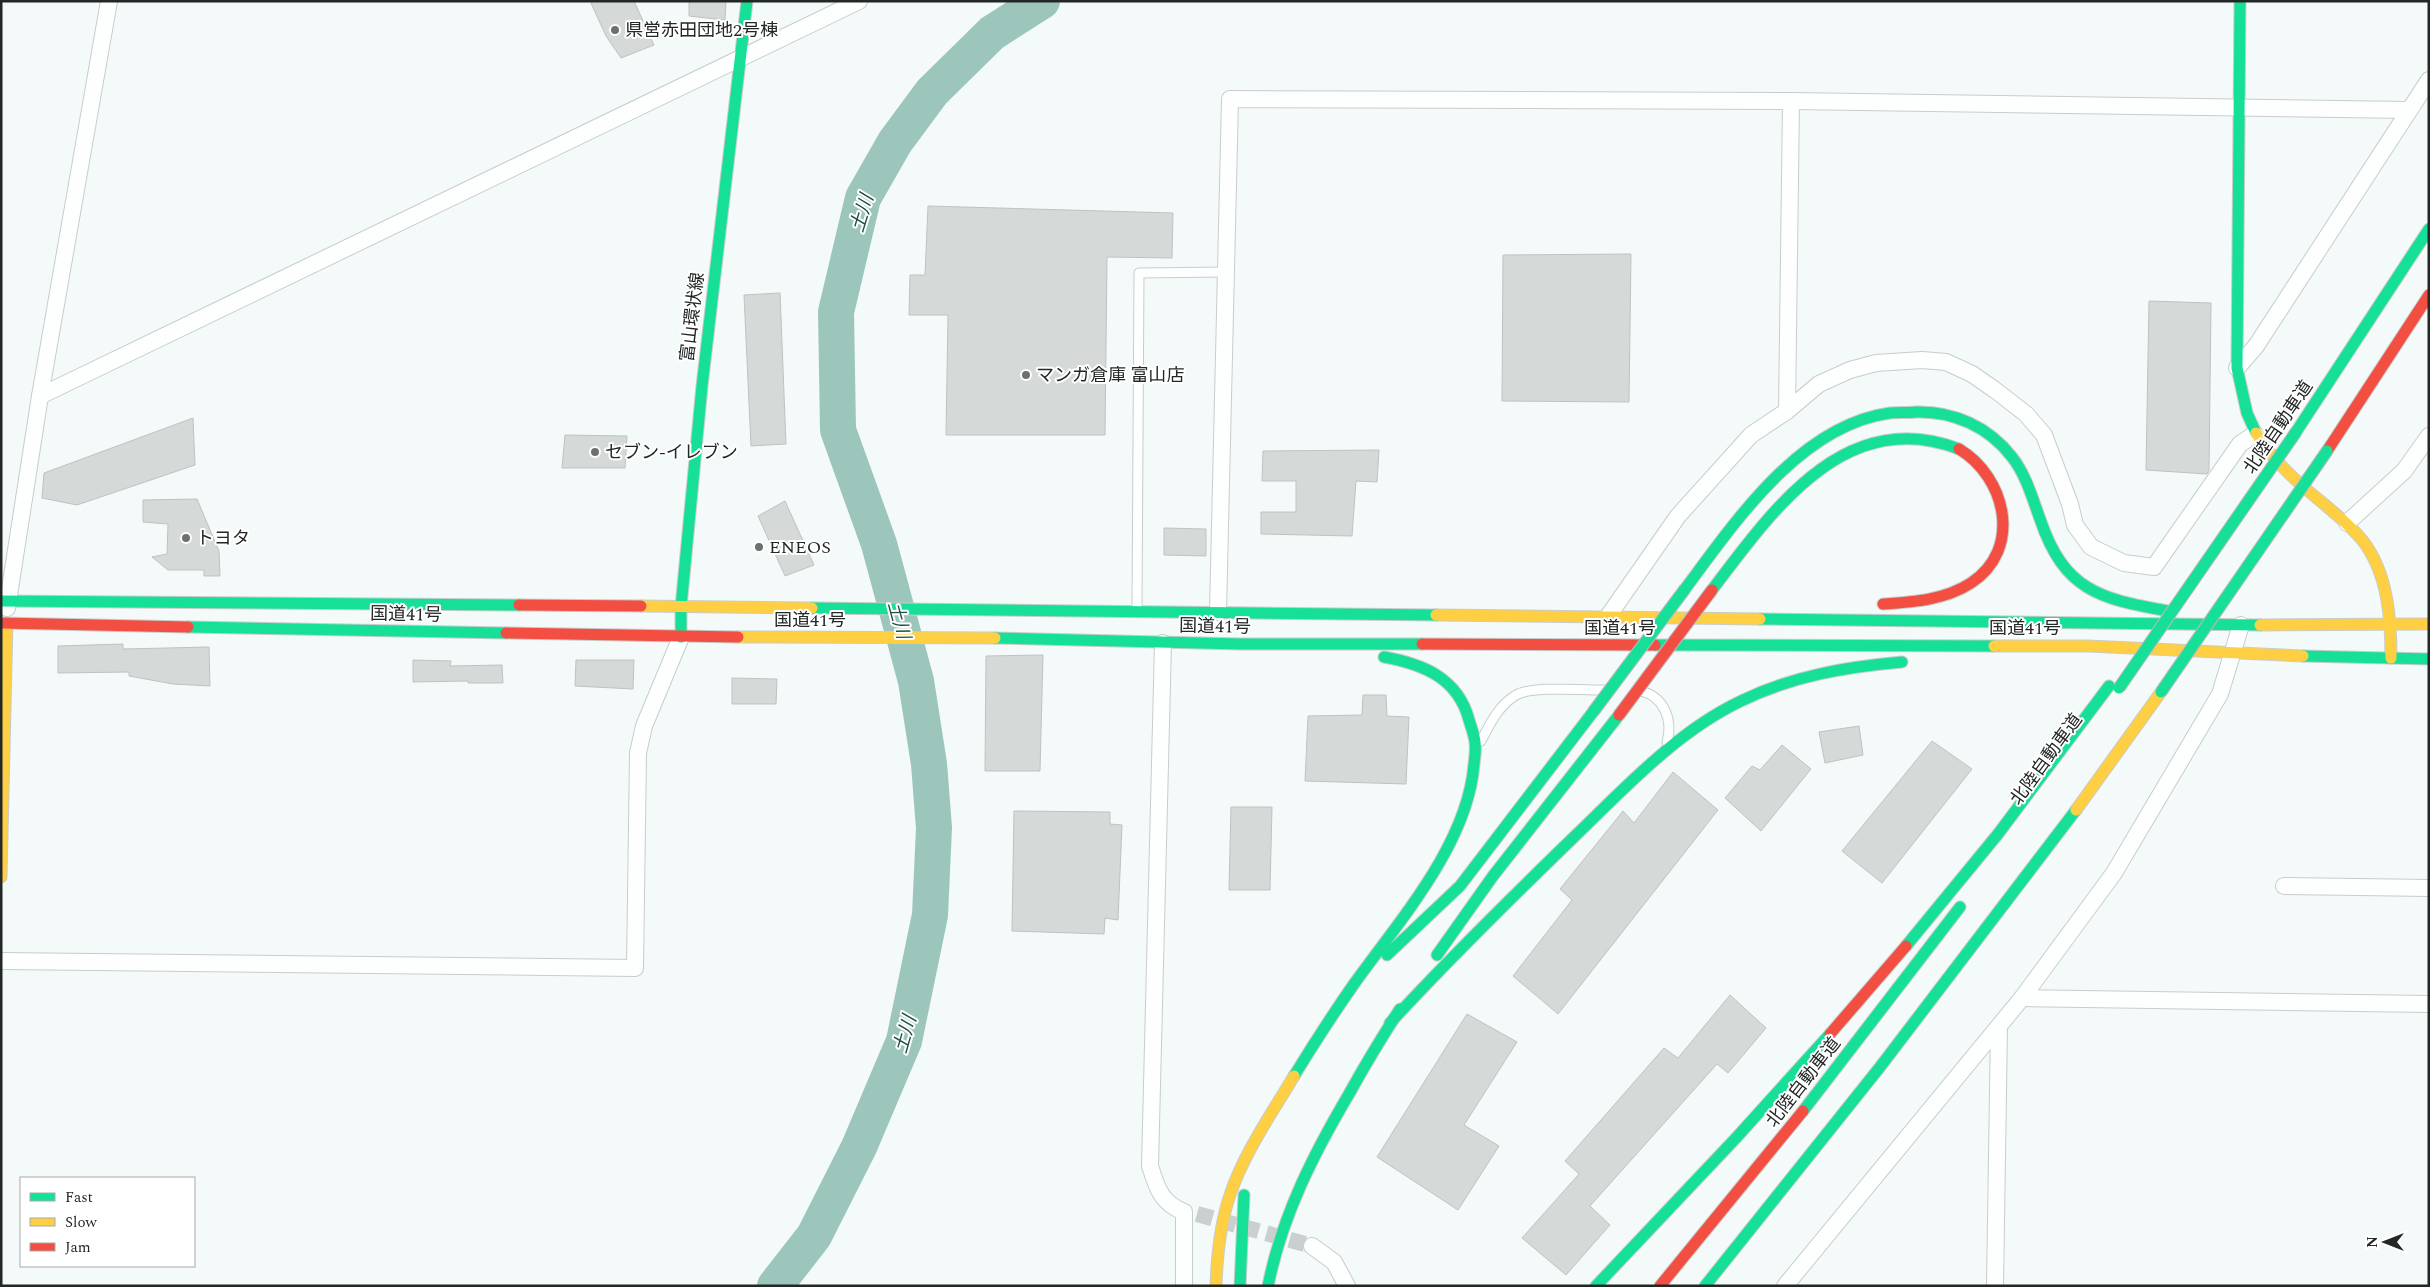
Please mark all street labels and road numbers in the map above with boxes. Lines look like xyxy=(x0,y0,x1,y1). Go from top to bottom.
street label: 富山環状線 xyxy=(674,271,711,363)
street label: 北陸自動車道 xyxy=(2237,375,2320,480)
street label: 国道41号 xyxy=(370,600,442,629)
street label: 国道41号 xyxy=(774,607,846,634)
street label: 国道41号 xyxy=(1179,612,1251,641)
street label: 国道41号 xyxy=(1584,615,1656,642)
street label: 国道41号 xyxy=(1989,615,2061,642)
street label: 北陸自動車道 xyxy=(2004,708,2089,811)
street label: 北陸自動車道 xyxy=(1760,1031,1847,1133)

